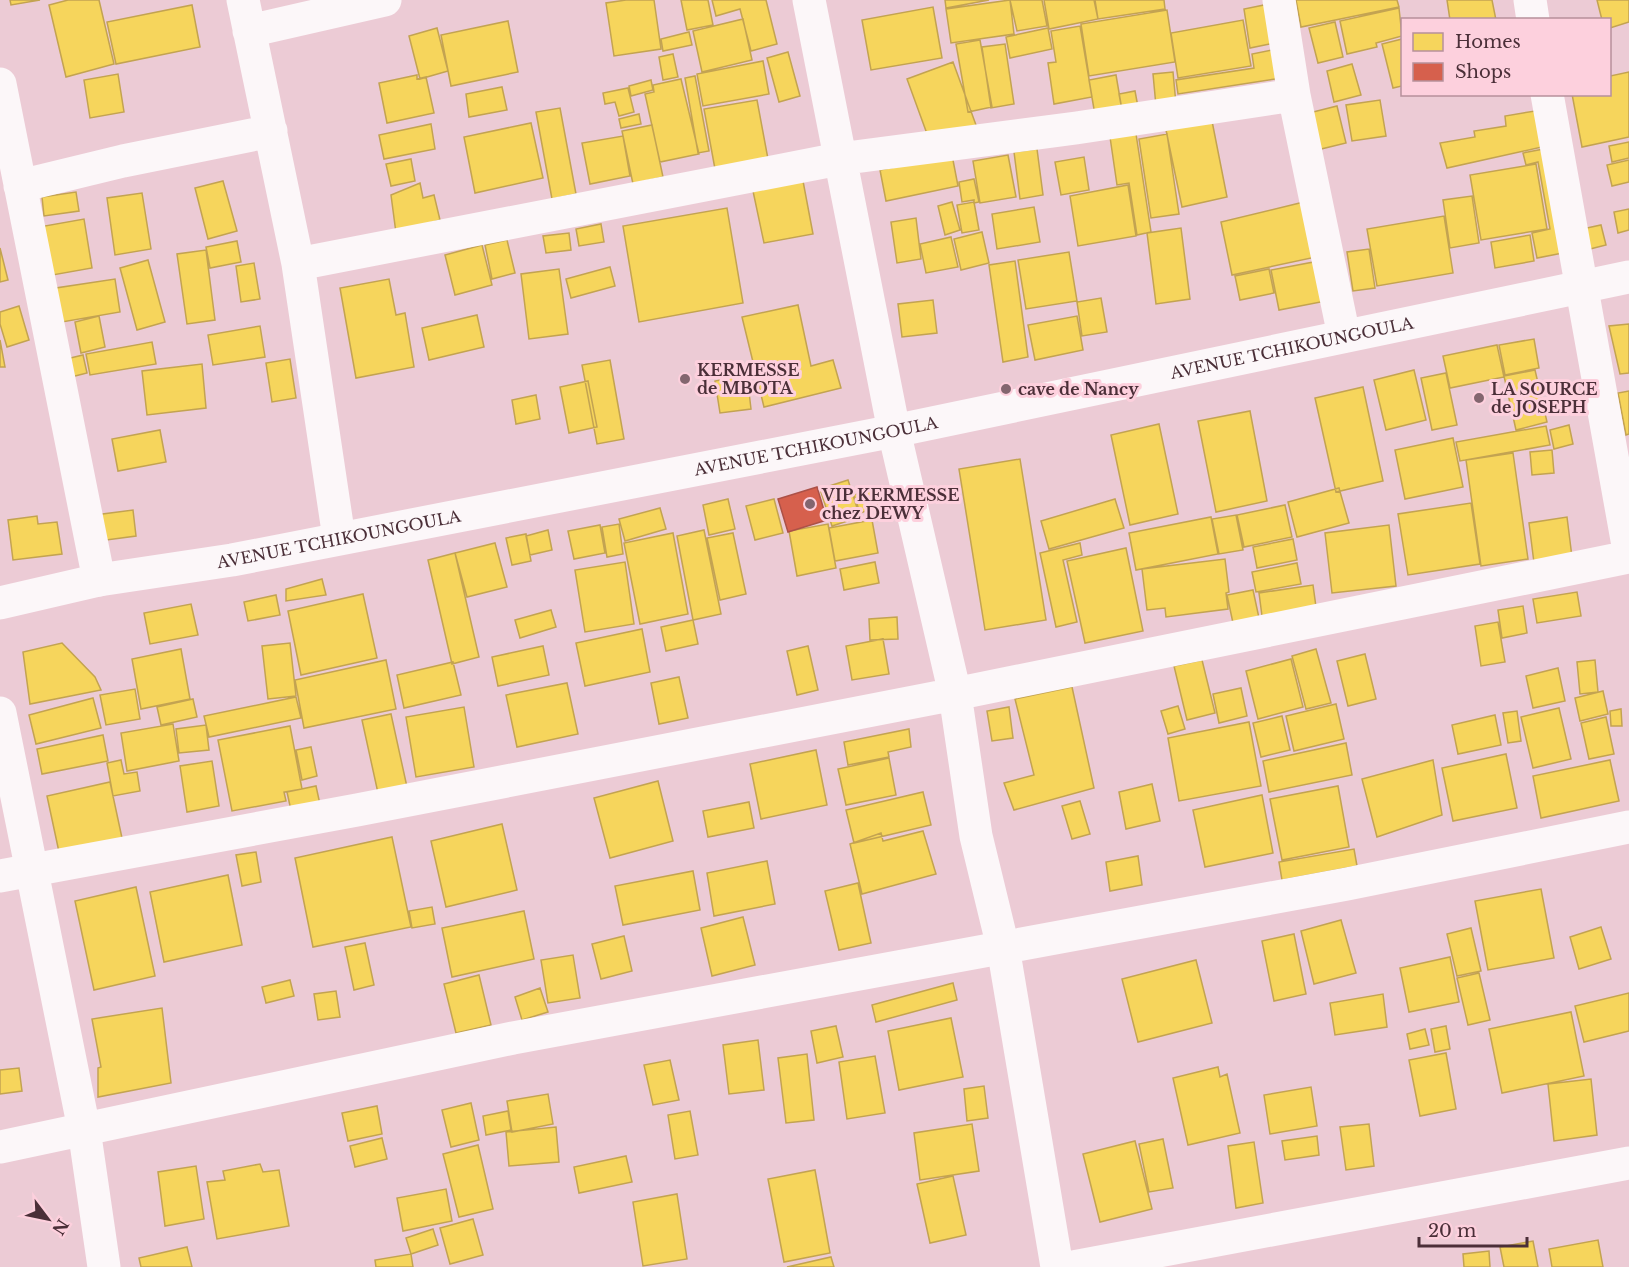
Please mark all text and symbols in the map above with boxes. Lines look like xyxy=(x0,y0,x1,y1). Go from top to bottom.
legend xyxy=(1401,18,1611,96)
text: Homes xyxy=(1455,31,1521,53)
text: Shops xyxy=(1455,61,1511,83)
street label: AVENUE TCHIKOUNGOULA xyxy=(1168,312,1416,383)
place label: KERMESSE de MBOTA xyxy=(697,360,799,398)
marker: KERMESSE de MBOTA xyxy=(678,372,692,386)
place label: cave de Nancy xyxy=(1018,379,1139,399)
place label: LA SOURCE de JOSEPH xyxy=(1491,379,1597,417)
marker: cave de Nancy xyxy=(999,382,1013,396)
marker: LA SOURCE de JOSEPH xyxy=(1472,391,1486,405)
street label: AVENUE TCHIKOUNGOULA xyxy=(691,412,940,480)
place label: VIP KERMESSE chez DEWY xyxy=(821,485,959,523)
marker: VIP KERMESSE chez DEWY xyxy=(803,497,817,511)
street label: AVENUE TCHIKOUNGOULA xyxy=(215,506,463,572)
north arrow xyxy=(18,1189,78,1249)
scale bar xyxy=(1419,1210,1527,1248)
text: N xyxy=(48,1215,73,1239)
text: 20 m xyxy=(1428,1220,1476,1242)

